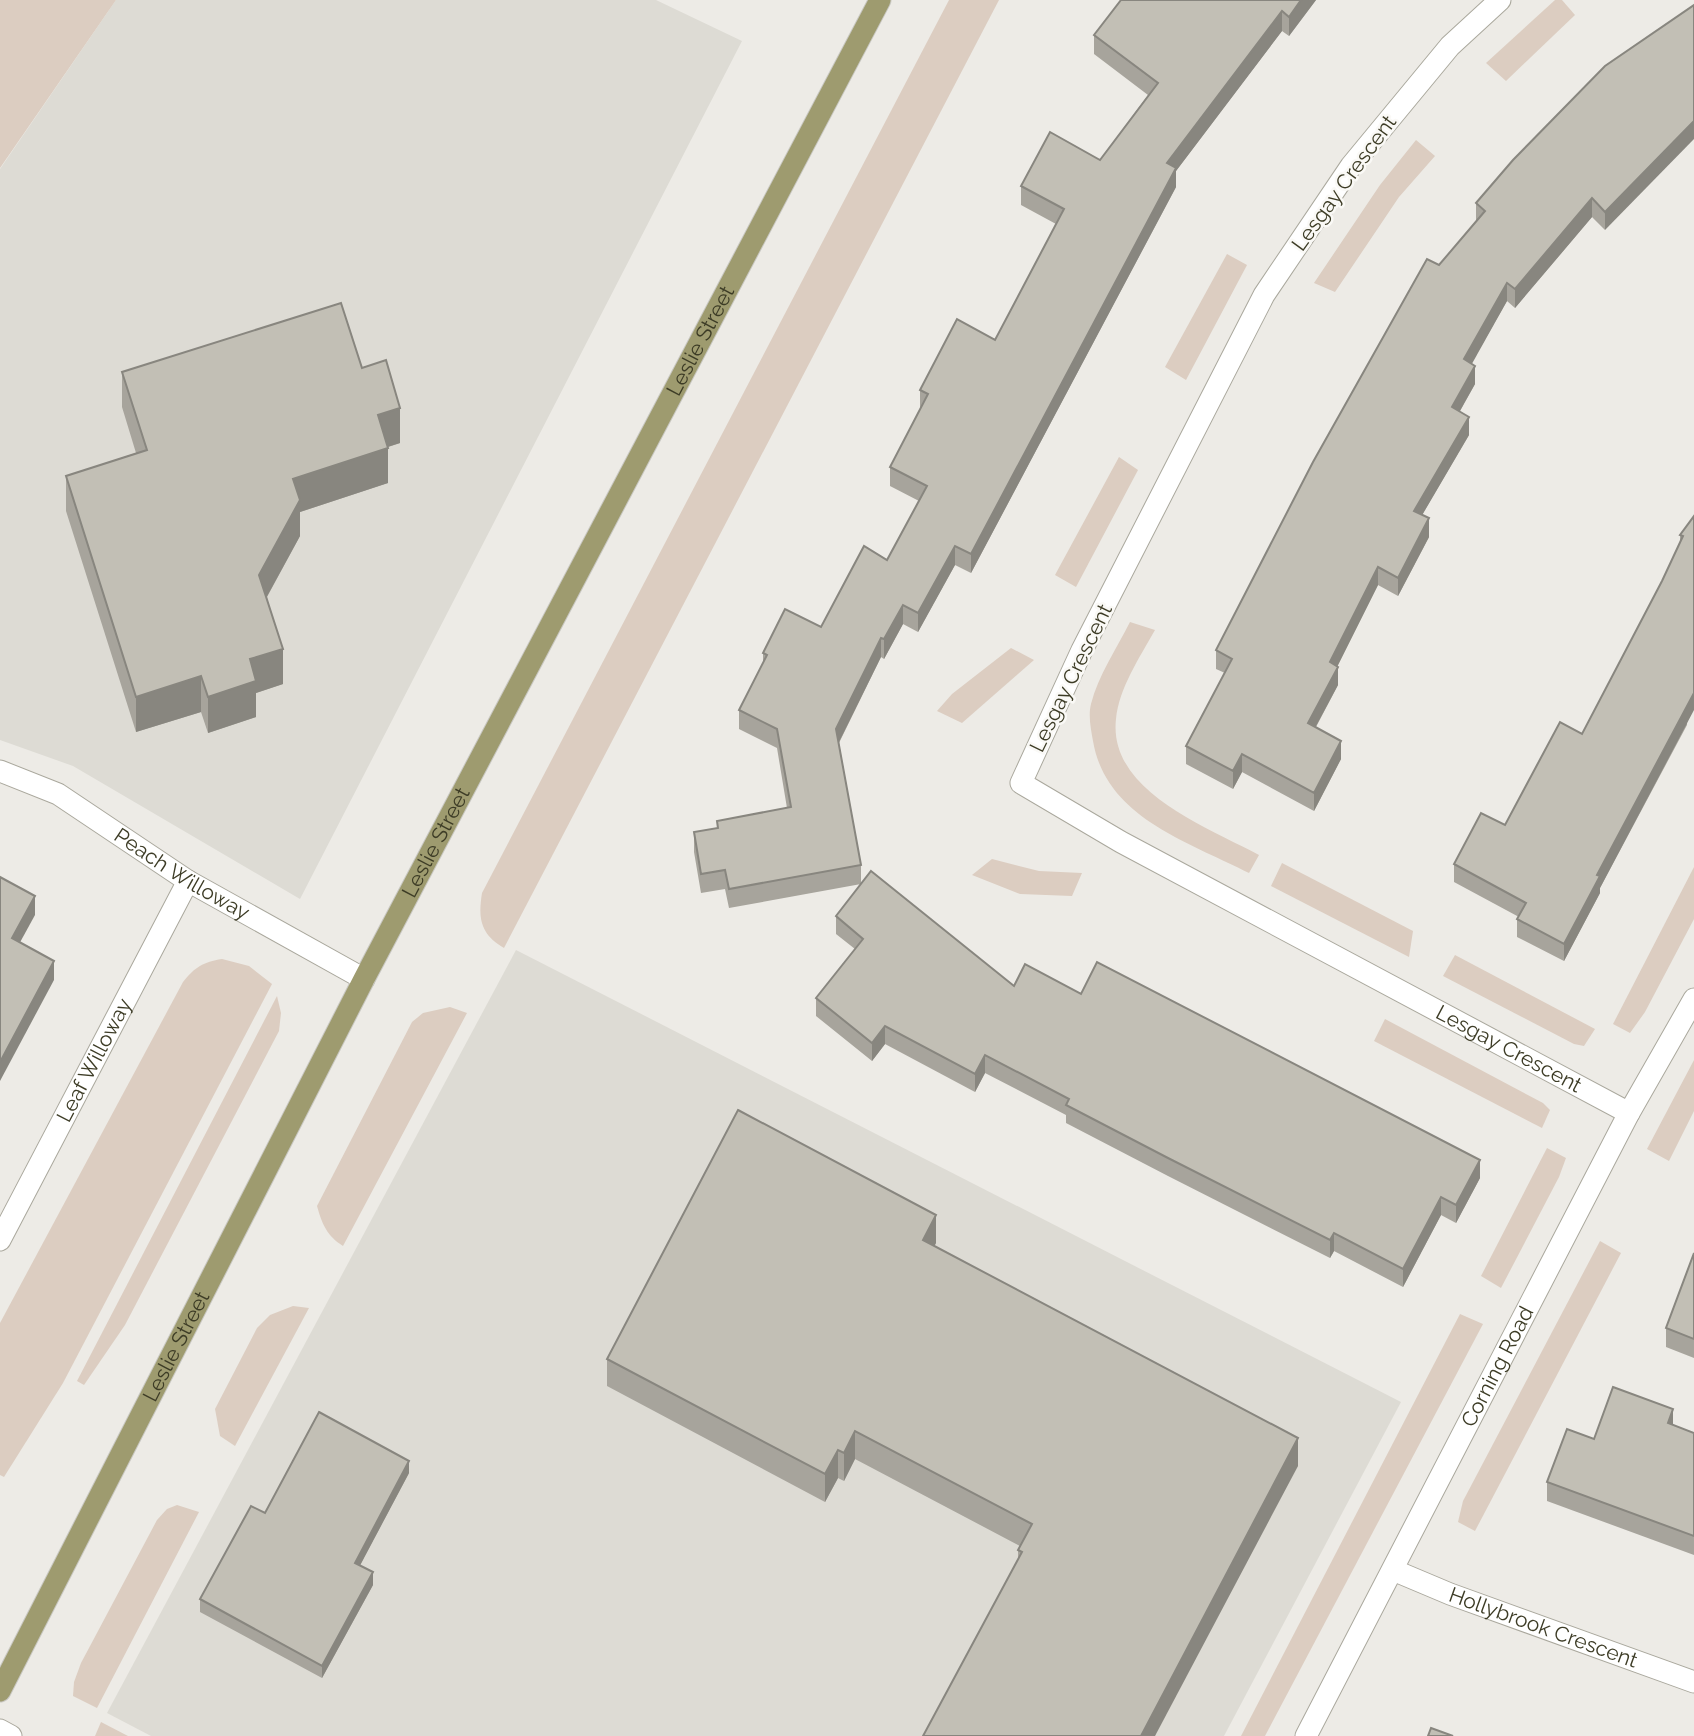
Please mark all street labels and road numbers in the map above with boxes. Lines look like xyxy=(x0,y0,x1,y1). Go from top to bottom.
street label: Lesgay Crescent xyxy=(1286,110,1401,255)
street label: Leslie Street xyxy=(661,281,739,400)
street label: Lesgay Crescent xyxy=(1024,600,1117,756)
street label: Leslie Street xyxy=(396,783,475,901)
street label: Peach Willoway xyxy=(110,822,254,925)
street label: Leaf Willoway xyxy=(51,994,136,1126)
street label: Lesgay Crescent xyxy=(1432,999,1586,1098)
street label: Leslie Street xyxy=(137,1287,214,1406)
street label: Corning Road xyxy=(1456,1302,1539,1431)
street label: Hollybrook Crescent xyxy=(1446,1582,1641,1673)

